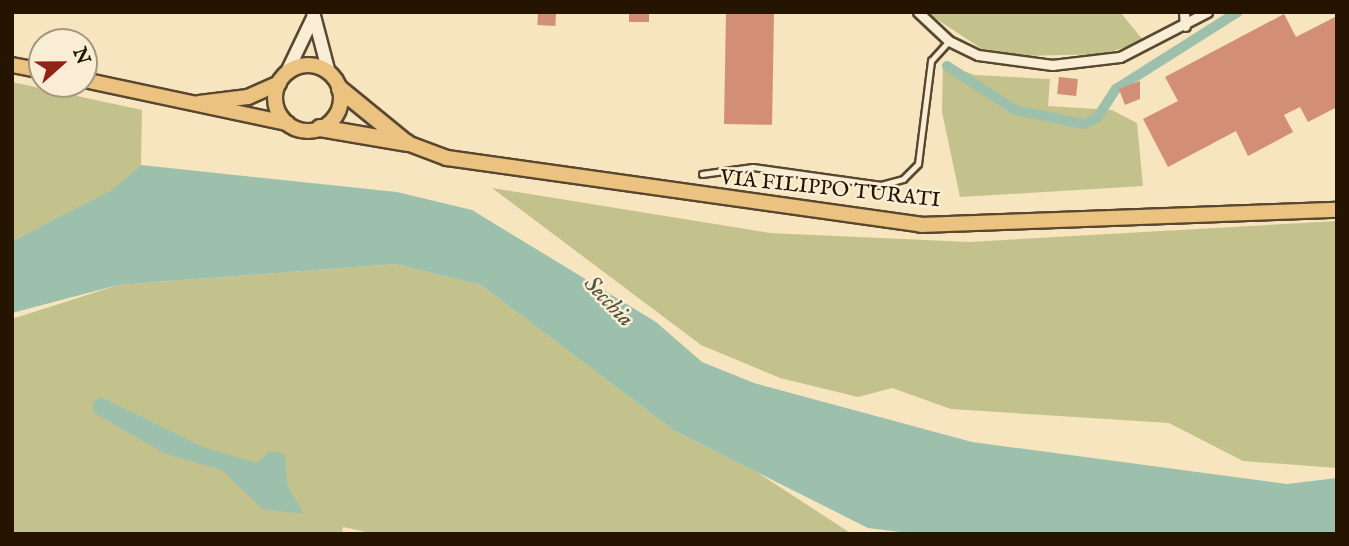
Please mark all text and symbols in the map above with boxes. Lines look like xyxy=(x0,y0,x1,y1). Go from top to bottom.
north arrow xyxy=(28,28,98,98)
text: N xyxy=(67,44,95,68)
street label: VIA FILIPPO TURATI xyxy=(719,166,941,214)
water label: Secchia xyxy=(577,271,639,333)

